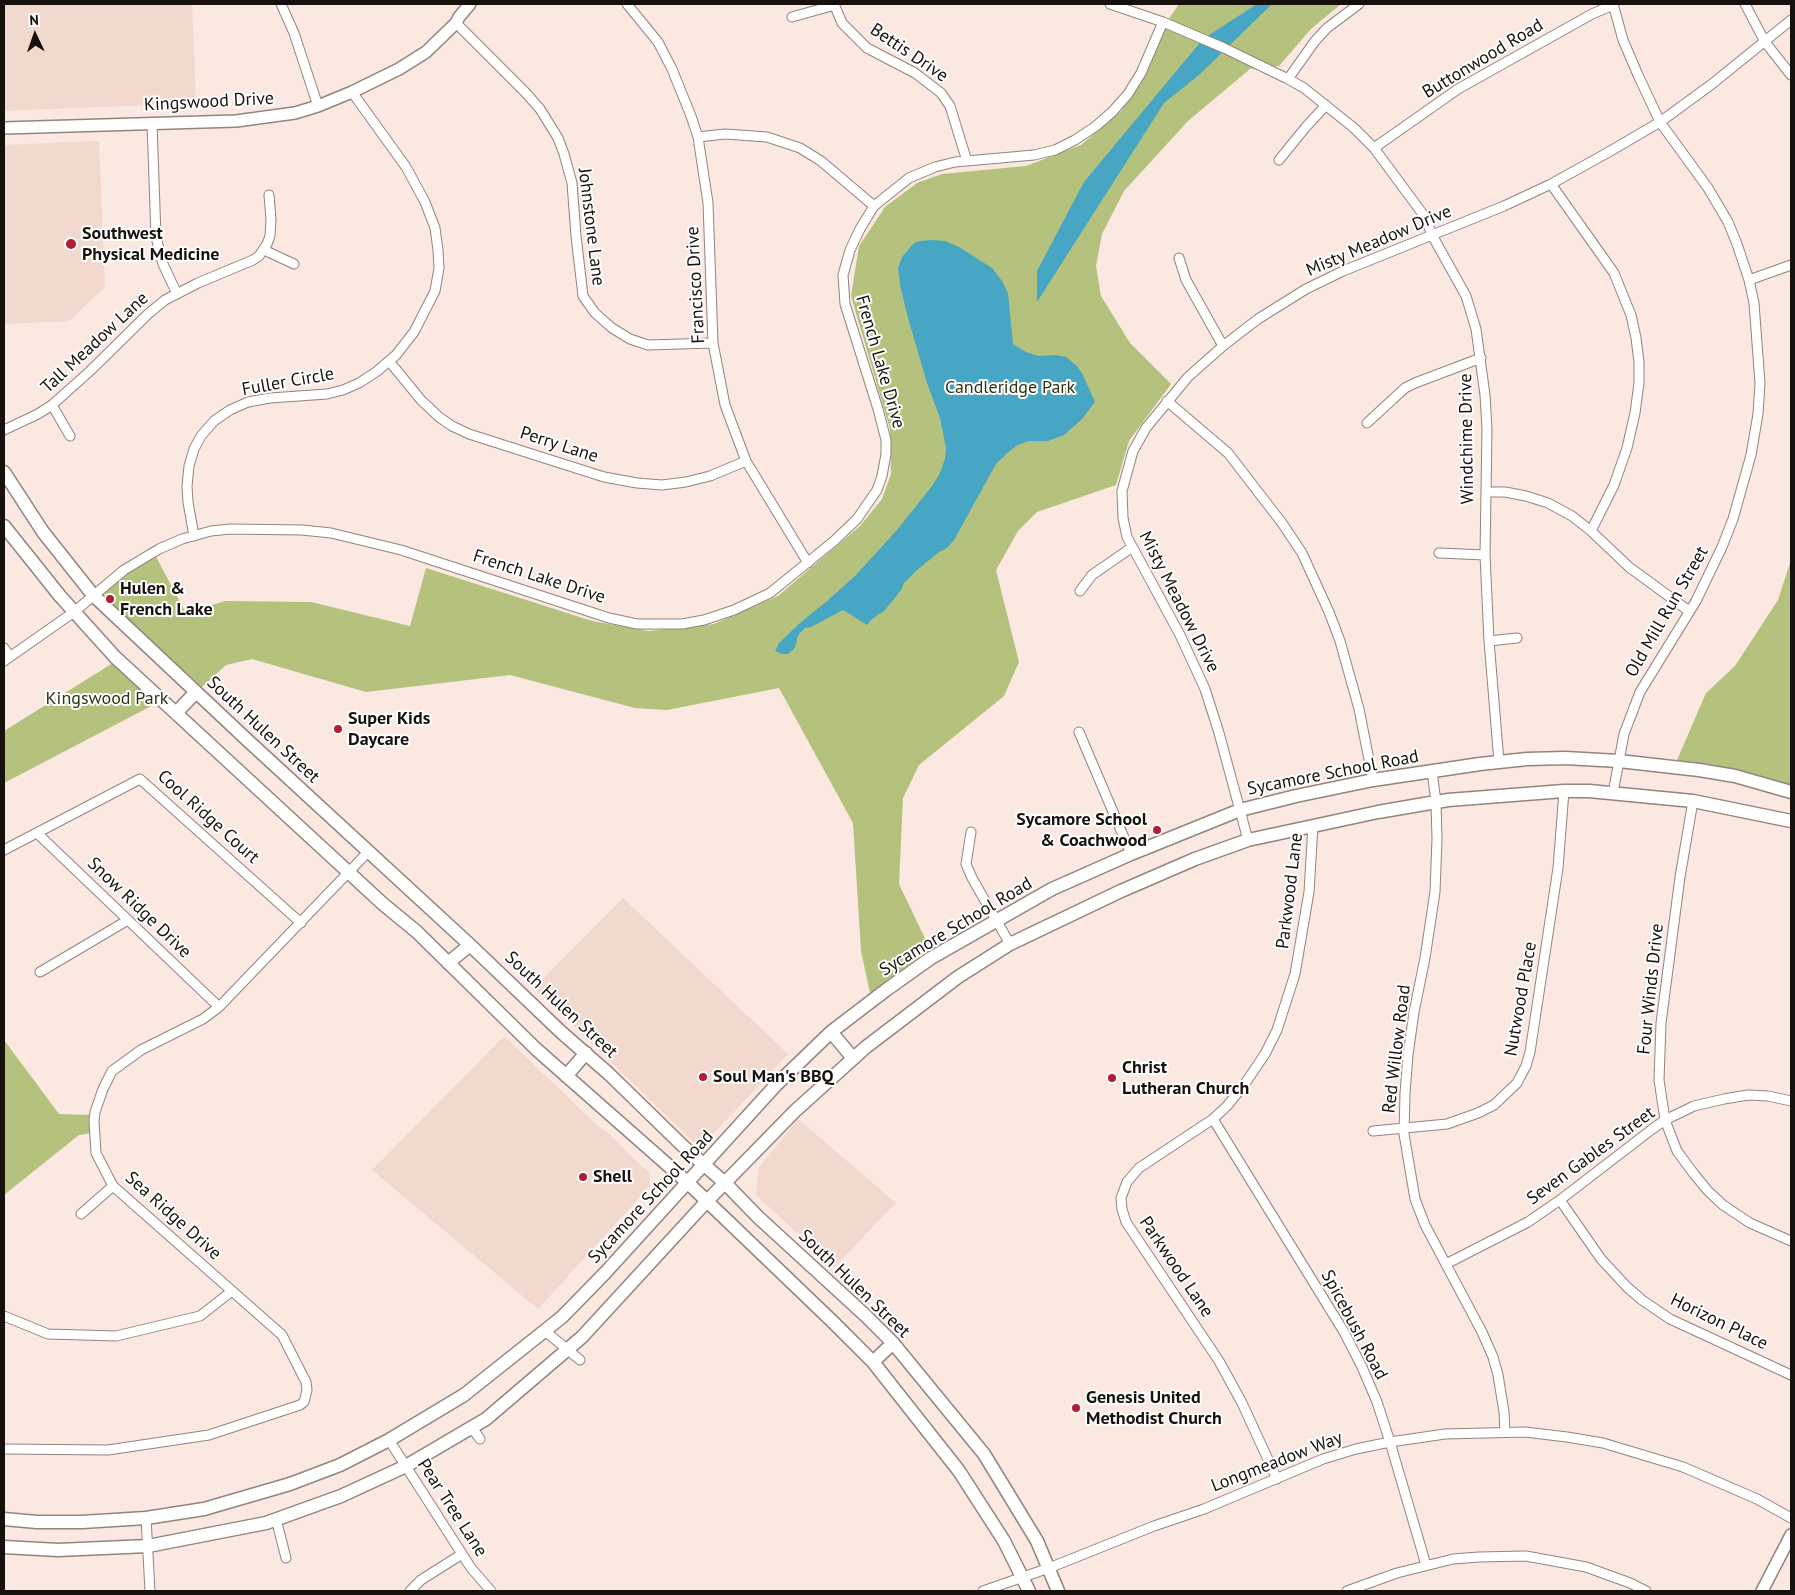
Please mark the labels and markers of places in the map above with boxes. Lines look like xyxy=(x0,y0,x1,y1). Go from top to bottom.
place label: Southwest Physical Medicine xyxy=(82,223,219,266)
marker: Southwest Physical Medicine xyxy=(64,237,78,251)
place label: Hulen & French Lake xyxy=(120,578,213,620)
marker: Hulen & French Lake xyxy=(104,593,116,605)
place label: Super Kids Daycare xyxy=(348,708,430,751)
marker: Super Kids Daycare xyxy=(332,723,344,735)
place label: Sycamore School & Coachwood xyxy=(1016,809,1147,852)
marker: Sycamore School & Coachwood xyxy=(1151,824,1163,836)
place label: Christ Lutheran Church xyxy=(1122,1057,1249,1100)
place label: Soul Man's BBQ xyxy=(713,1066,834,1088)
marker: Soul Man's BBQ xyxy=(697,1071,709,1083)
marker: Christ Lutheran Church xyxy=(1106,1072,1118,1084)
place label: Shell xyxy=(593,1166,632,1188)
marker: Shell xyxy=(577,1171,589,1183)
place label: Genesis United Methodist Church xyxy=(1086,1387,1222,1430)
marker: Genesis United Methodist Church xyxy=(1070,1402,1082,1414)

